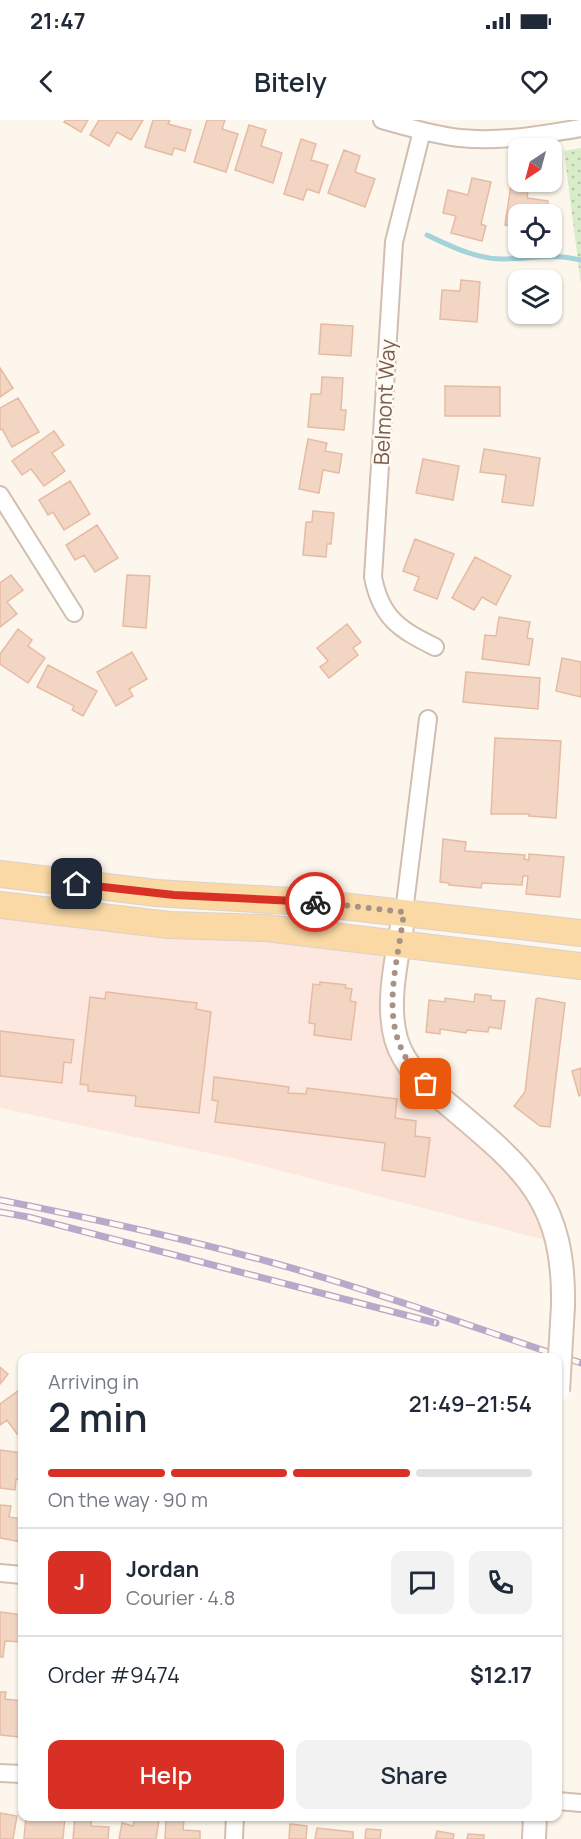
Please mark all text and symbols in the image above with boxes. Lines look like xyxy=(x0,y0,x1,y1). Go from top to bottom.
text: 21:47 xyxy=(30,6,85,36)
text: Bitely xyxy=(254,63,327,100)
icon: back xyxy=(30,65,63,98)
icon: heart xyxy=(518,65,551,98)
north arrow xyxy=(508,138,562,192)
map controls xyxy=(508,138,562,324)
button: locate xyxy=(508,204,562,258)
button: layers xyxy=(508,270,562,324)
street label: Belmont Way xyxy=(367,338,401,466)
pin xyxy=(51,858,102,909)
icon: home xyxy=(60,867,93,900)
courier xyxy=(285,872,345,932)
icon: bike xyxy=(299,886,332,919)
pin xyxy=(400,1058,451,1109)
icon: bag xyxy=(409,1067,442,1100)
text: Arriving in xyxy=(48,1368,139,1395)
text: 21:49–21:54 xyxy=(409,1389,532,1419)
text: 2 min xyxy=(48,1390,147,1444)
text: On the way · 90 m xyxy=(48,1486,208,1513)
button: chat xyxy=(391,1551,454,1614)
button: phone xyxy=(469,1551,532,1614)
text: Jordan xyxy=(126,1554,199,1584)
text: J xyxy=(74,1567,85,1597)
text: Courier · 4.8 xyxy=(126,1584,235,1611)
text: Order #9474 xyxy=(48,1660,180,1690)
text: $12.17 xyxy=(470,1660,532,1690)
button: Help xyxy=(48,1740,284,1809)
button: Share xyxy=(296,1740,532,1809)

